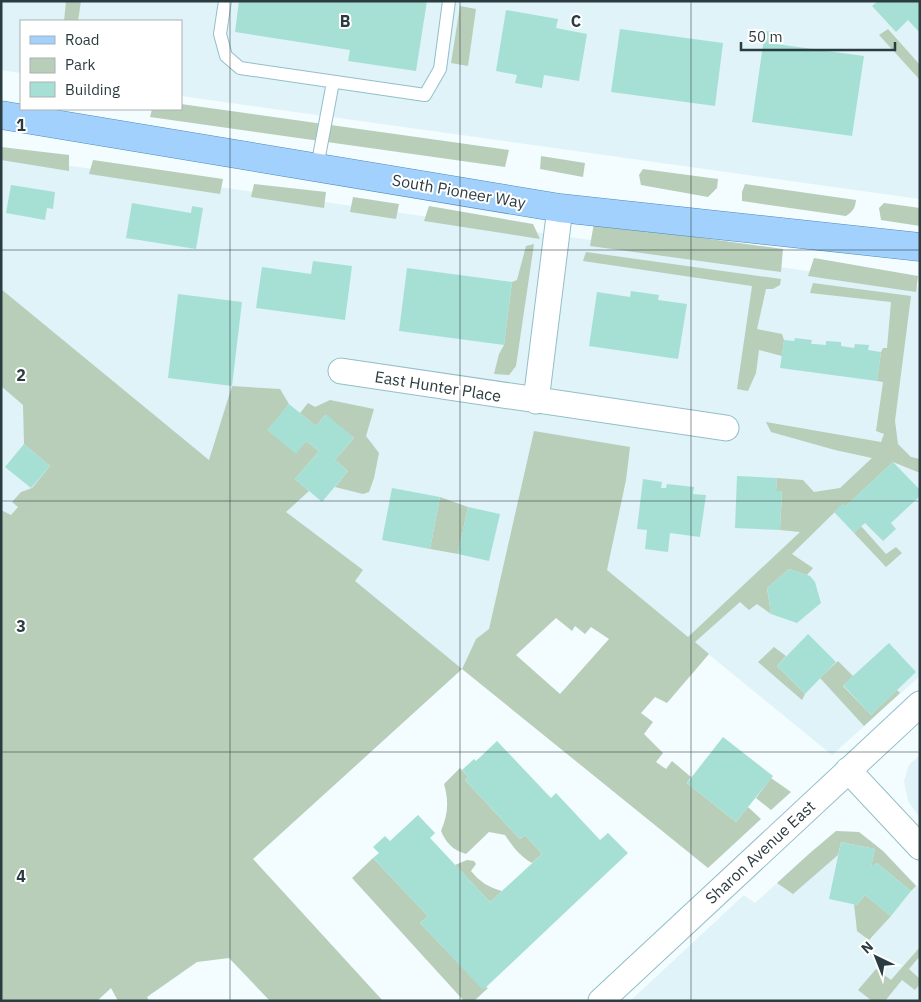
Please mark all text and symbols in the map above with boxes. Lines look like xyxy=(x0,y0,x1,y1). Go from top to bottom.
text: B xyxy=(340,11,351,31)
text: C xyxy=(571,11,581,31)
legend xyxy=(20,20,182,110)
scale bar xyxy=(741,20,895,52)
text: 50 m xyxy=(748,27,783,46)
text: Road xyxy=(65,30,100,49)
text: Park xyxy=(65,55,95,74)
text: Building xyxy=(65,80,120,99)
text: 1 xyxy=(16,115,26,135)
street label: South Pioneer Way xyxy=(391,169,527,213)
text: 2 xyxy=(16,365,26,385)
street label: East Hunter Place xyxy=(373,366,503,406)
text: 3 xyxy=(16,616,26,636)
street label: Sharon Avenue East xyxy=(701,796,819,908)
text: 4 xyxy=(16,866,26,886)
north arrow xyxy=(851,932,901,982)
text: N xyxy=(857,937,877,958)

